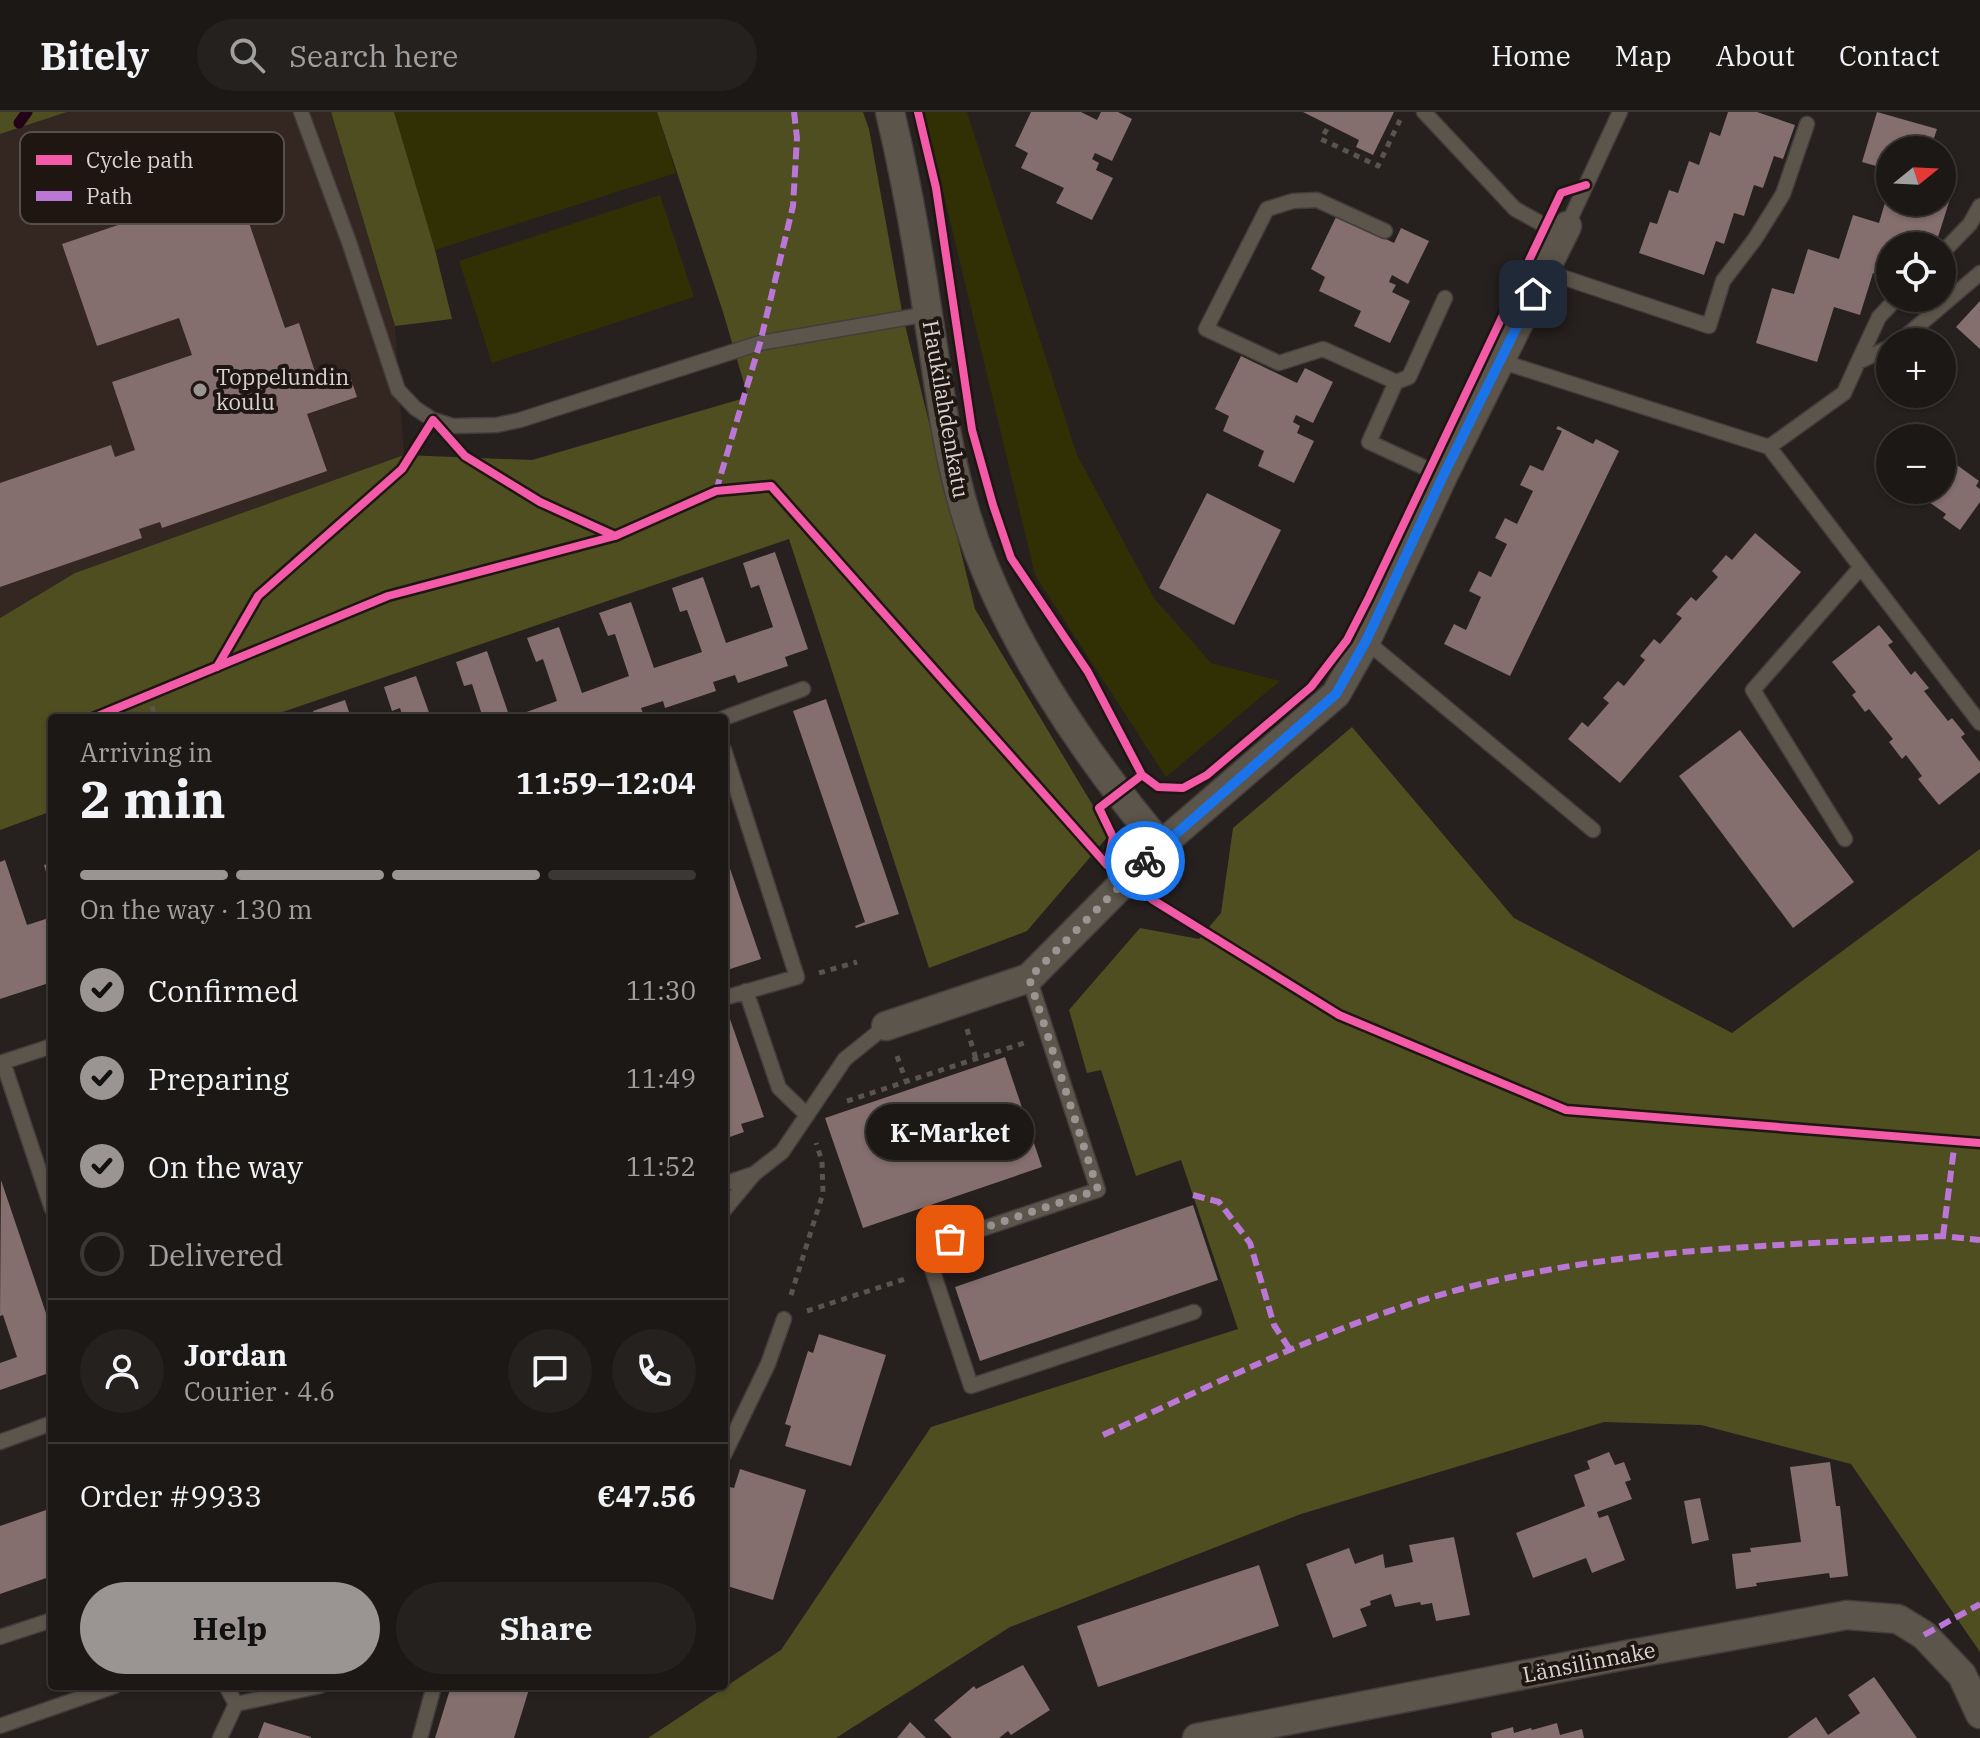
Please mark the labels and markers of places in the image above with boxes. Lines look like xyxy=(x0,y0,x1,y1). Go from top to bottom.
pin xyxy=(1499,260,1567,328)
place label: Toppelundin koulu xyxy=(216,362,349,416)
marker: Toppelundin koulu xyxy=(191,381,209,399)
callout: K-Market xyxy=(866,1103,1034,1159)
pin xyxy=(916,1205,984,1273)

